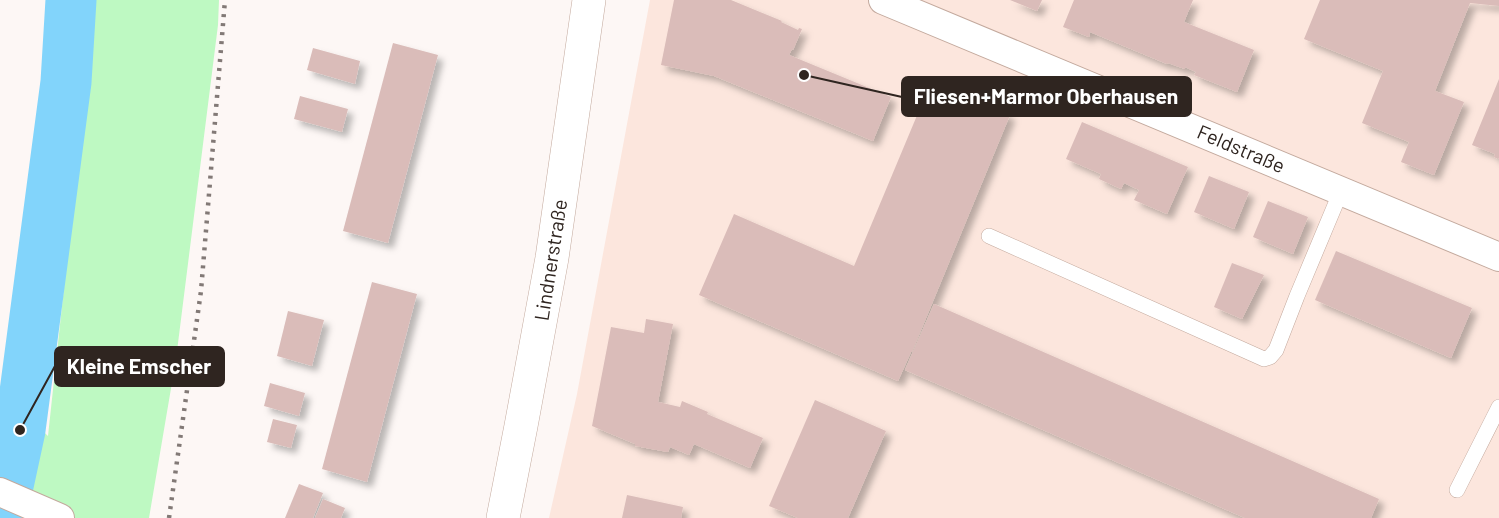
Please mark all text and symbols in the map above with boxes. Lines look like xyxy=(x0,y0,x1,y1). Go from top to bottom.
callout: Fliesen+Marmor Oberhausen xyxy=(902,77,1191,116)
text: Fliesen+Marmor Oberhausen xyxy=(914,83,1178,108)
street label: Feldstraße xyxy=(1194,119,1289,177)
street label: Lindnerstraße xyxy=(529,197,571,322)
callout: Kleine Emscher xyxy=(55,347,224,386)
text: Kleine Emscher xyxy=(67,353,211,378)

